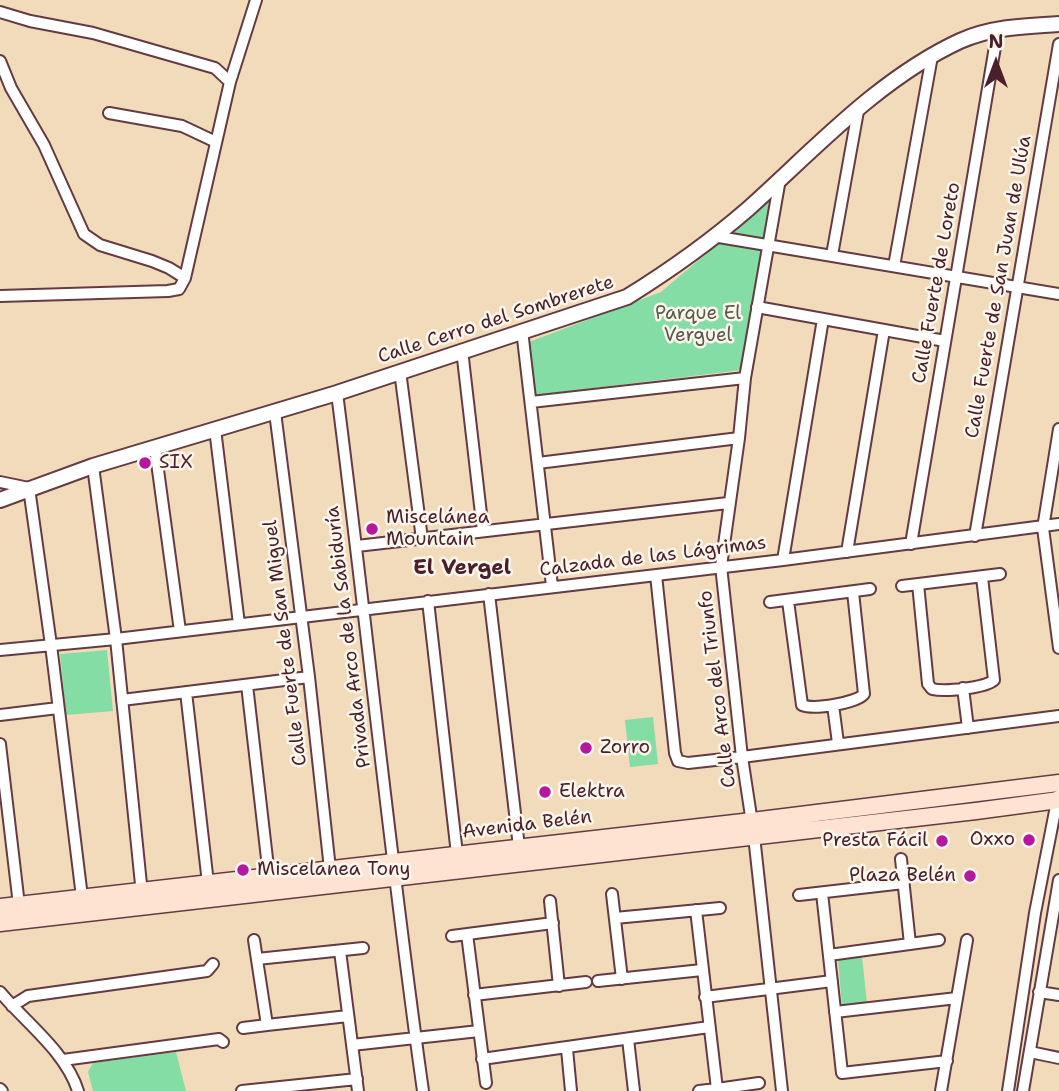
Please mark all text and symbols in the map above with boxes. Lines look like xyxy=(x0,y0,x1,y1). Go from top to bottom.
north arrow xyxy=(961,28,1031,98)
text: N xyxy=(988,29,1004,54)
street label: Calle Fuerte de San Juan de Ulúa xyxy=(961,134,1037,440)
street label: Calle Fuerte de Loreto xyxy=(908,181,966,385)
street label: Calle Cerro del Sombrerete xyxy=(375,271,617,369)
park label: Parque El Verguel xyxy=(655,303,741,347)
place label: SIX xyxy=(159,452,193,474)
marker: SIX xyxy=(137,455,153,471)
street label: Privada Arco de la Sabiduría xyxy=(322,505,376,769)
place label: Miscelánea Mountain xyxy=(386,507,490,551)
street label: Calle Fuerte de San Miguel xyxy=(260,519,312,767)
marker: Miscelánea Mountain xyxy=(364,521,380,537)
street label: Calzada de las Lágrimas xyxy=(538,532,768,582)
district label: El Vergel xyxy=(413,556,511,582)
street label: Calle Arco del Triunfo xyxy=(695,589,741,789)
place label: Zorro xyxy=(600,737,650,759)
marker: Zorro xyxy=(578,740,594,756)
place label: Elektra xyxy=(559,781,625,803)
marker: Elektra xyxy=(537,784,553,800)
street label: Avenida Belén xyxy=(461,806,593,844)
place label: Oxxo xyxy=(970,829,1015,851)
place label: Presta Fácil xyxy=(822,830,928,852)
marker: Oxxo xyxy=(1021,832,1037,848)
marker: Presta Fácil xyxy=(934,833,950,849)
place label: Miscelanea Tony xyxy=(257,859,410,881)
marker: Miscelanea Tony xyxy=(235,862,251,878)
place label: Plaza Belén xyxy=(849,865,956,887)
marker: Plaza Belén xyxy=(962,868,978,884)

